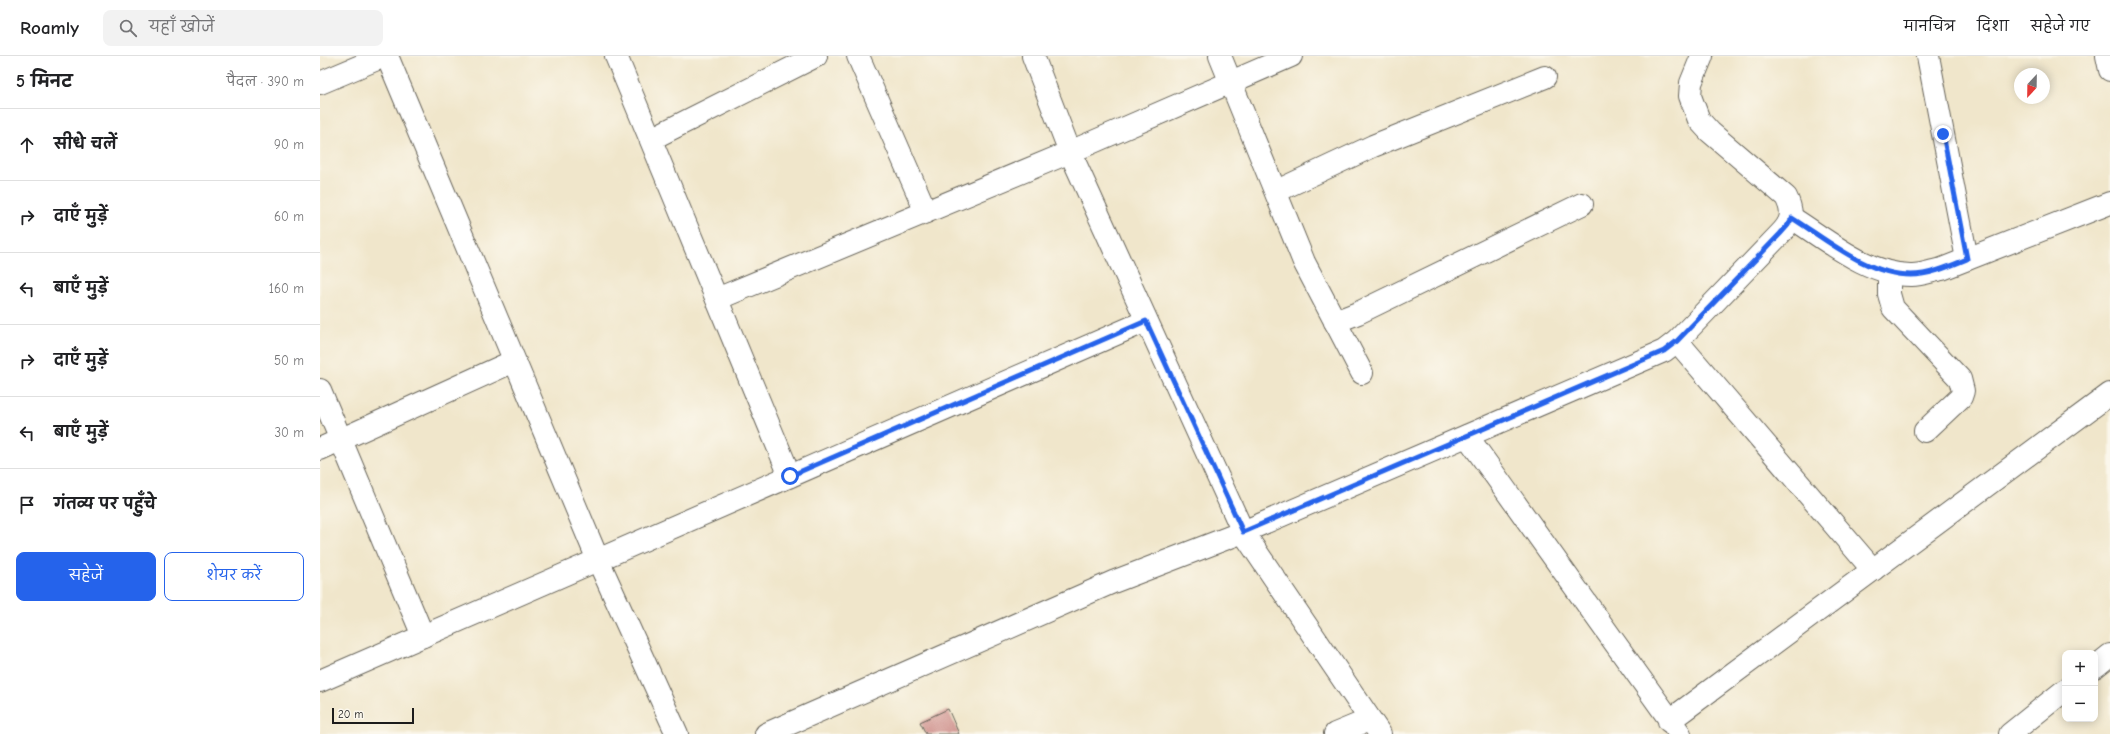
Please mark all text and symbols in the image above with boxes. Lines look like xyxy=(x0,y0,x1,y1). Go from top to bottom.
search box xyxy=(103,10,383,46)
text: Roamly xyxy=(20,17,79,39)
icon: search xyxy=(117,17,139,39)
text: यहाँ खोजें xyxy=(149,18,215,36)
text: मानचित्र xyxy=(1904,18,1955,35)
text: दिशा xyxy=(1977,18,2009,35)
text: सहेजे गए xyxy=(2031,18,2090,35)
north arrow xyxy=(2014,68,2050,104)
text: 5 मिनट xyxy=(16,72,72,91)
text: पैदल · 390 m xyxy=(226,74,304,89)
route end xyxy=(1934,125,1952,143)
icon: ahead xyxy=(16,134,38,156)
text: सीधे चलें xyxy=(54,135,117,153)
text: 90 m xyxy=(274,137,304,152)
icon: right xyxy=(16,206,38,228)
text: दाएँ मुड़ें xyxy=(54,207,108,225)
text: 60 m xyxy=(274,209,304,224)
icon: left xyxy=(16,278,38,300)
text: बाएँ मुड़ें xyxy=(54,279,108,297)
text: 160 m xyxy=(269,281,304,296)
icon: right xyxy=(16,350,38,372)
text: दाएँ मुड़ें xyxy=(54,351,108,369)
text: 50 m xyxy=(274,353,304,368)
icon: left xyxy=(16,422,38,444)
text: बाएँ मुड़ें xyxy=(54,423,108,441)
text: 30 m xyxy=(274,425,304,440)
route start xyxy=(781,467,799,485)
icon: arrive xyxy=(16,494,38,516)
text: गंतव्य पर पहुँचे xyxy=(54,495,156,513)
button: सहेजें xyxy=(16,552,156,601)
button: शेयर करें xyxy=(164,552,304,601)
map controls xyxy=(2062,650,2098,722)
button: + xyxy=(2062,650,2098,686)
button: − xyxy=(2062,686,2098,722)
scale bar xyxy=(332,706,414,725)
text: 20 m xyxy=(338,708,363,721)

